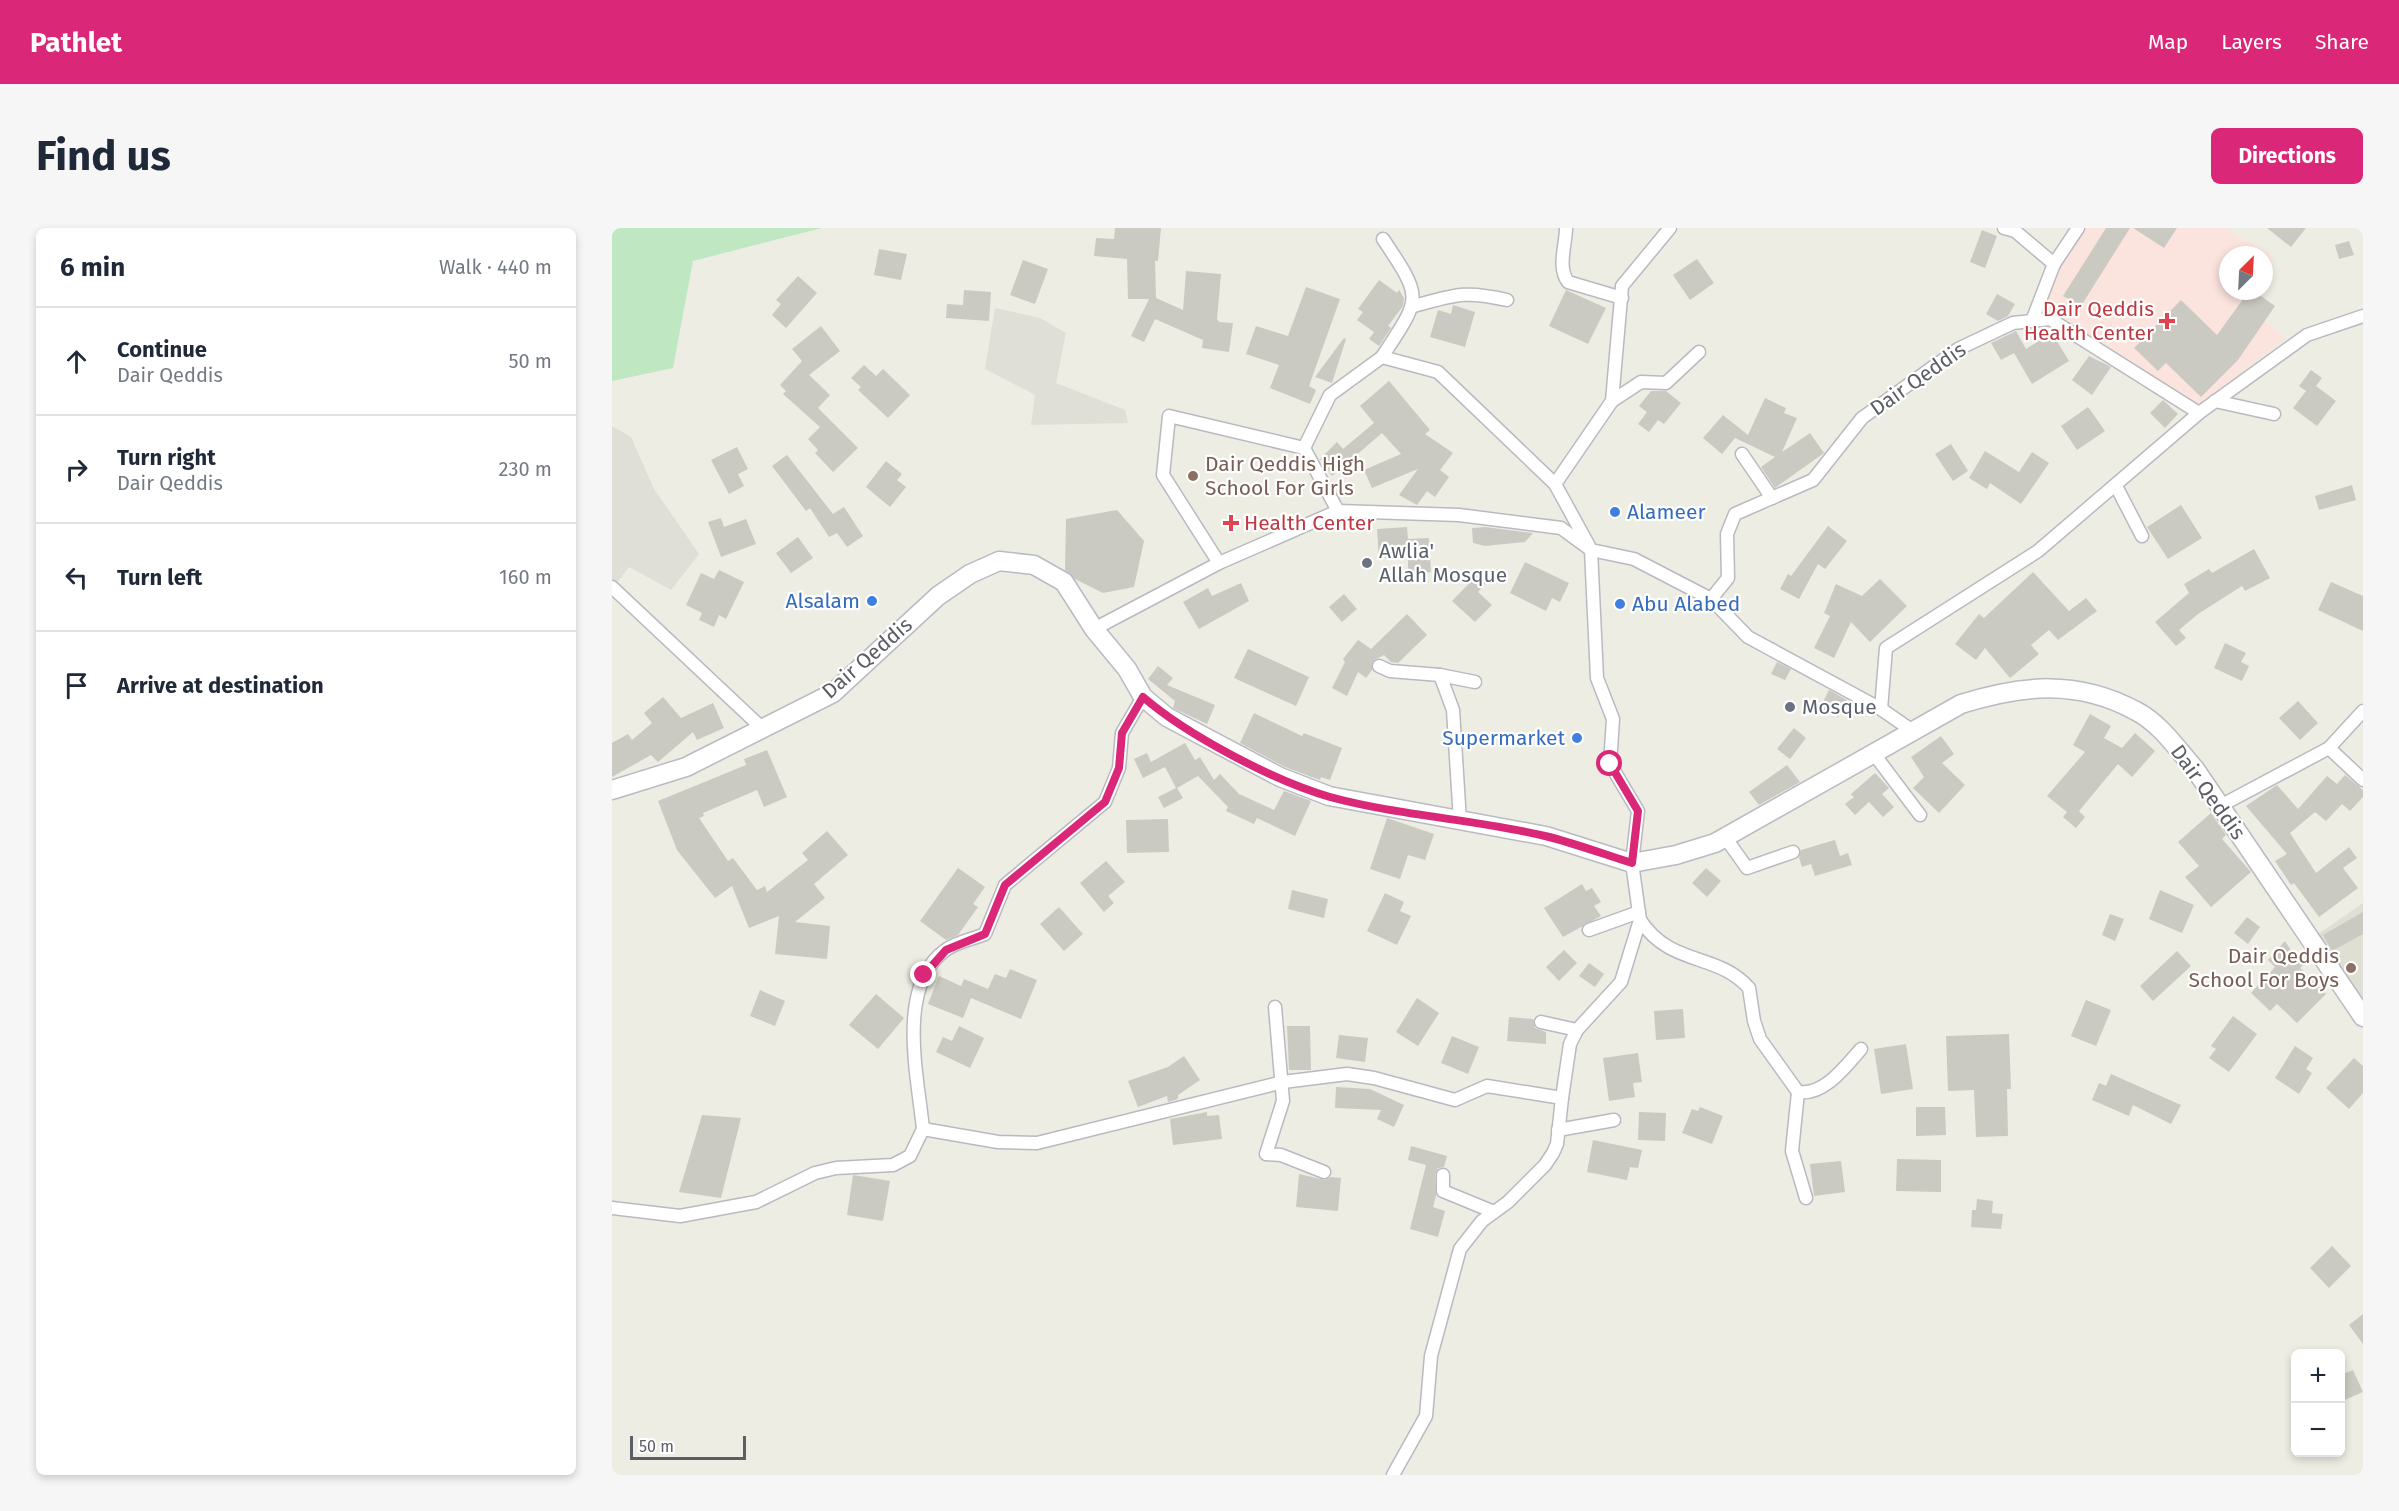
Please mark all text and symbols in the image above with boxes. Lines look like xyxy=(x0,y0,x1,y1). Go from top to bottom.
text: Pathlet xyxy=(30,26,122,59)
text: Map xyxy=(2148,29,2188,55)
text: Layers xyxy=(2221,29,2282,55)
text: Share xyxy=(2315,29,2369,55)
button: Directions xyxy=(2211,128,2363,184)
text: Find us xyxy=(36,131,171,181)
north arrow xyxy=(2219,246,2273,300)
text: 6 min xyxy=(60,252,125,283)
text: Walk · 440 m xyxy=(439,255,552,279)
place label: Dair Qeddis Health Center xyxy=(2024,296,2154,346)
marker: Dair Qeddis Health Center xyxy=(2158,312,2176,330)
text: Continue xyxy=(117,336,207,363)
street label: Dair Qeddis xyxy=(1865,336,1971,422)
icon: ahead xyxy=(60,345,93,378)
text: 50 m xyxy=(508,349,552,373)
text: Dair Qeddis xyxy=(117,363,223,387)
text: Turn right xyxy=(117,444,216,471)
place label: Dair Qeddis High School For Girls xyxy=(1205,451,1365,501)
icon: right xyxy=(60,453,93,486)
text: 230 m xyxy=(499,457,552,481)
marker: Dair Qeddis High School For Girls xyxy=(1186,469,1200,483)
text: Dair Qeddis xyxy=(117,471,223,495)
place label: Alameer xyxy=(1627,499,1706,525)
marker: Alameer xyxy=(1608,505,1622,519)
place label: Health Center xyxy=(1244,510,1374,536)
marker: Health Center xyxy=(1222,514,1240,532)
place label: Awlia' Allah Mosque xyxy=(1379,538,1507,588)
marker: Awlia' Allah Mosque xyxy=(1360,556,1374,570)
icon: left xyxy=(60,561,93,594)
text: Turn left xyxy=(117,564,202,591)
text: 160 m xyxy=(499,565,552,589)
place label: Alsalam xyxy=(786,588,860,614)
place label: Abu Alabed xyxy=(1632,591,1740,617)
marker: Alsalam xyxy=(865,594,879,608)
marker: Abu Alabed xyxy=(1613,597,1627,611)
street label: Dair Qeddis xyxy=(817,612,918,704)
icon: arrive xyxy=(60,669,93,702)
text: Arrive at destination xyxy=(117,672,324,699)
place label: Mosque xyxy=(1802,694,1877,720)
marker: Mosque xyxy=(1783,700,1797,714)
place label: Supermarket xyxy=(1442,725,1565,751)
marker: Supermarket xyxy=(1570,731,1584,745)
street label: Dair Qeddis xyxy=(2165,739,2251,845)
route start xyxy=(1596,750,1622,776)
place label: Dair Qeddis School For Boys xyxy=(2189,943,2339,993)
route end xyxy=(910,961,936,987)
marker: Dair Qeddis School For Boys xyxy=(2344,961,2358,975)
map controls xyxy=(2291,1349,2345,1457)
button: + xyxy=(2291,1349,2345,1403)
button: − xyxy=(2291,1403,2345,1457)
scale bar xyxy=(630,1433,746,1460)
text: 50 m xyxy=(639,1437,674,1456)

